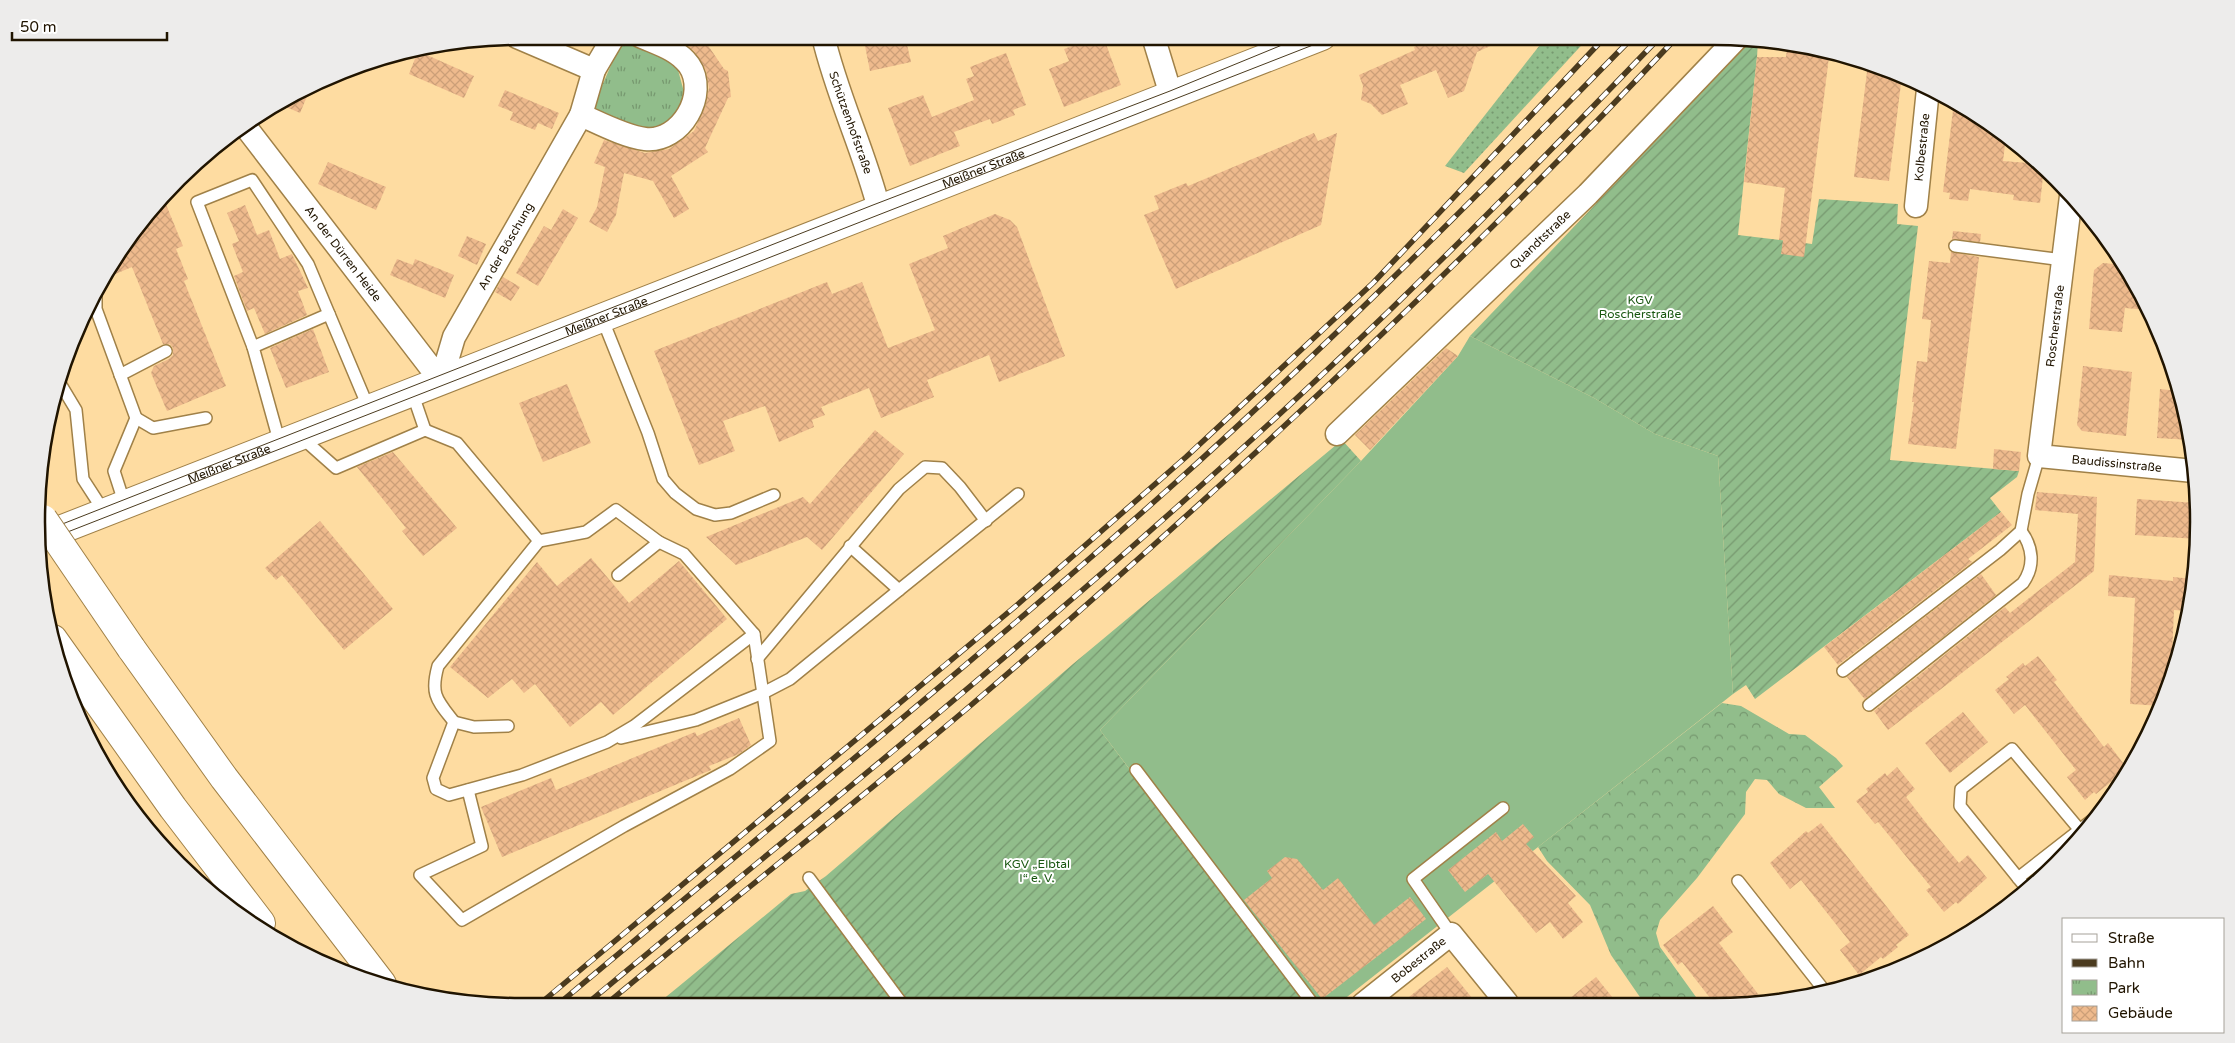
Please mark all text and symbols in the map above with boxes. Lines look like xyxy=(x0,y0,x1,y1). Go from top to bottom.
scale bar xyxy=(12,10,168,42)
text: 50 m xyxy=(20,18,57,36)
street label: Schützenhofstraße xyxy=(826,70,875,176)
street label: Kolbestraße xyxy=(1912,112,1932,182)
street label: Meißner Straße xyxy=(940,146,1027,191)
street label: An der Böschung xyxy=(475,200,536,293)
street label: An der Dürren Heide xyxy=(302,203,384,304)
street label: Quandtstraße xyxy=(1507,207,1574,272)
street label: Roscherstraße xyxy=(2043,284,2067,368)
park label: KGV Roscherstraße xyxy=(1599,293,1681,321)
street label: Meißner Straße xyxy=(563,294,650,339)
street label: Meißner Straße xyxy=(186,441,273,486)
street label: Baudissinstraße xyxy=(2071,452,2163,475)
park label: KGV „Elbtal I“ e. V. xyxy=(1004,857,1070,885)
legend xyxy=(2062,918,2225,1033)
text: Straße xyxy=(2108,929,2154,947)
street label: Bobestraße xyxy=(1388,934,1449,986)
text: Bahn xyxy=(2108,954,2145,972)
text: Park xyxy=(2108,979,2140,997)
text: Gebäude xyxy=(2108,1004,2173,1022)

